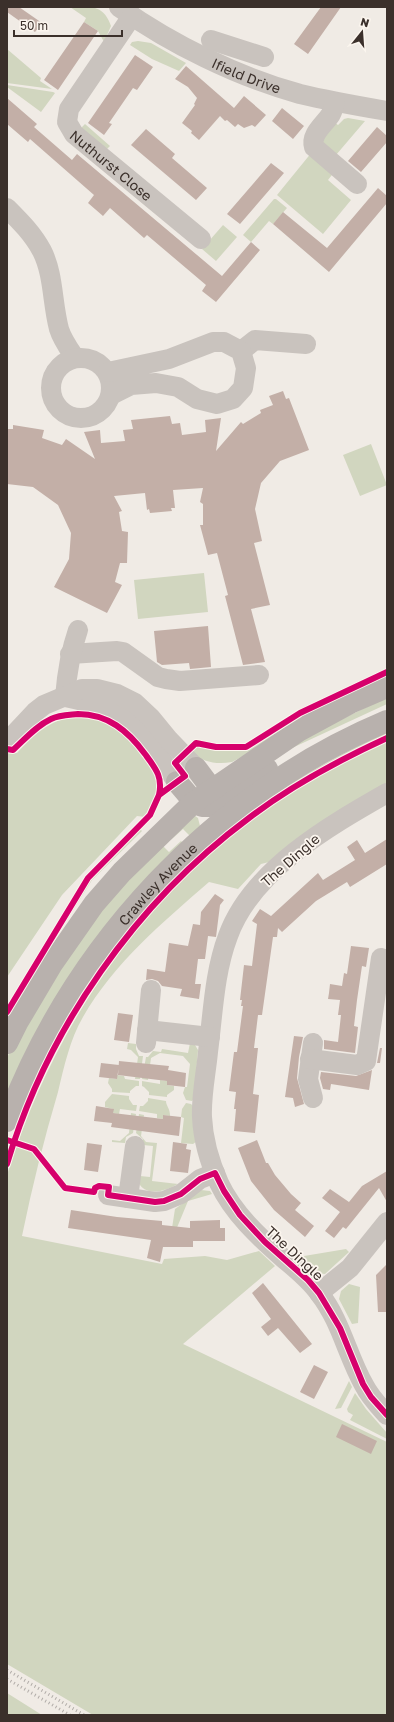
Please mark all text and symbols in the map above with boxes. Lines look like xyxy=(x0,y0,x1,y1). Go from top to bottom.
scale bar xyxy=(14,12,122,38)
north arrow xyxy=(342,12,382,52)
text: N xyxy=(359,15,371,29)
text: 50 m xyxy=(20,18,48,33)
street label: Ifield Drive xyxy=(209,54,283,96)
street label: Nuthurst Close xyxy=(67,126,156,204)
street label: The Dingle xyxy=(257,830,323,890)
street label: Crawley Avenue xyxy=(114,839,200,928)
street label: The Dingle xyxy=(263,1222,327,1284)

